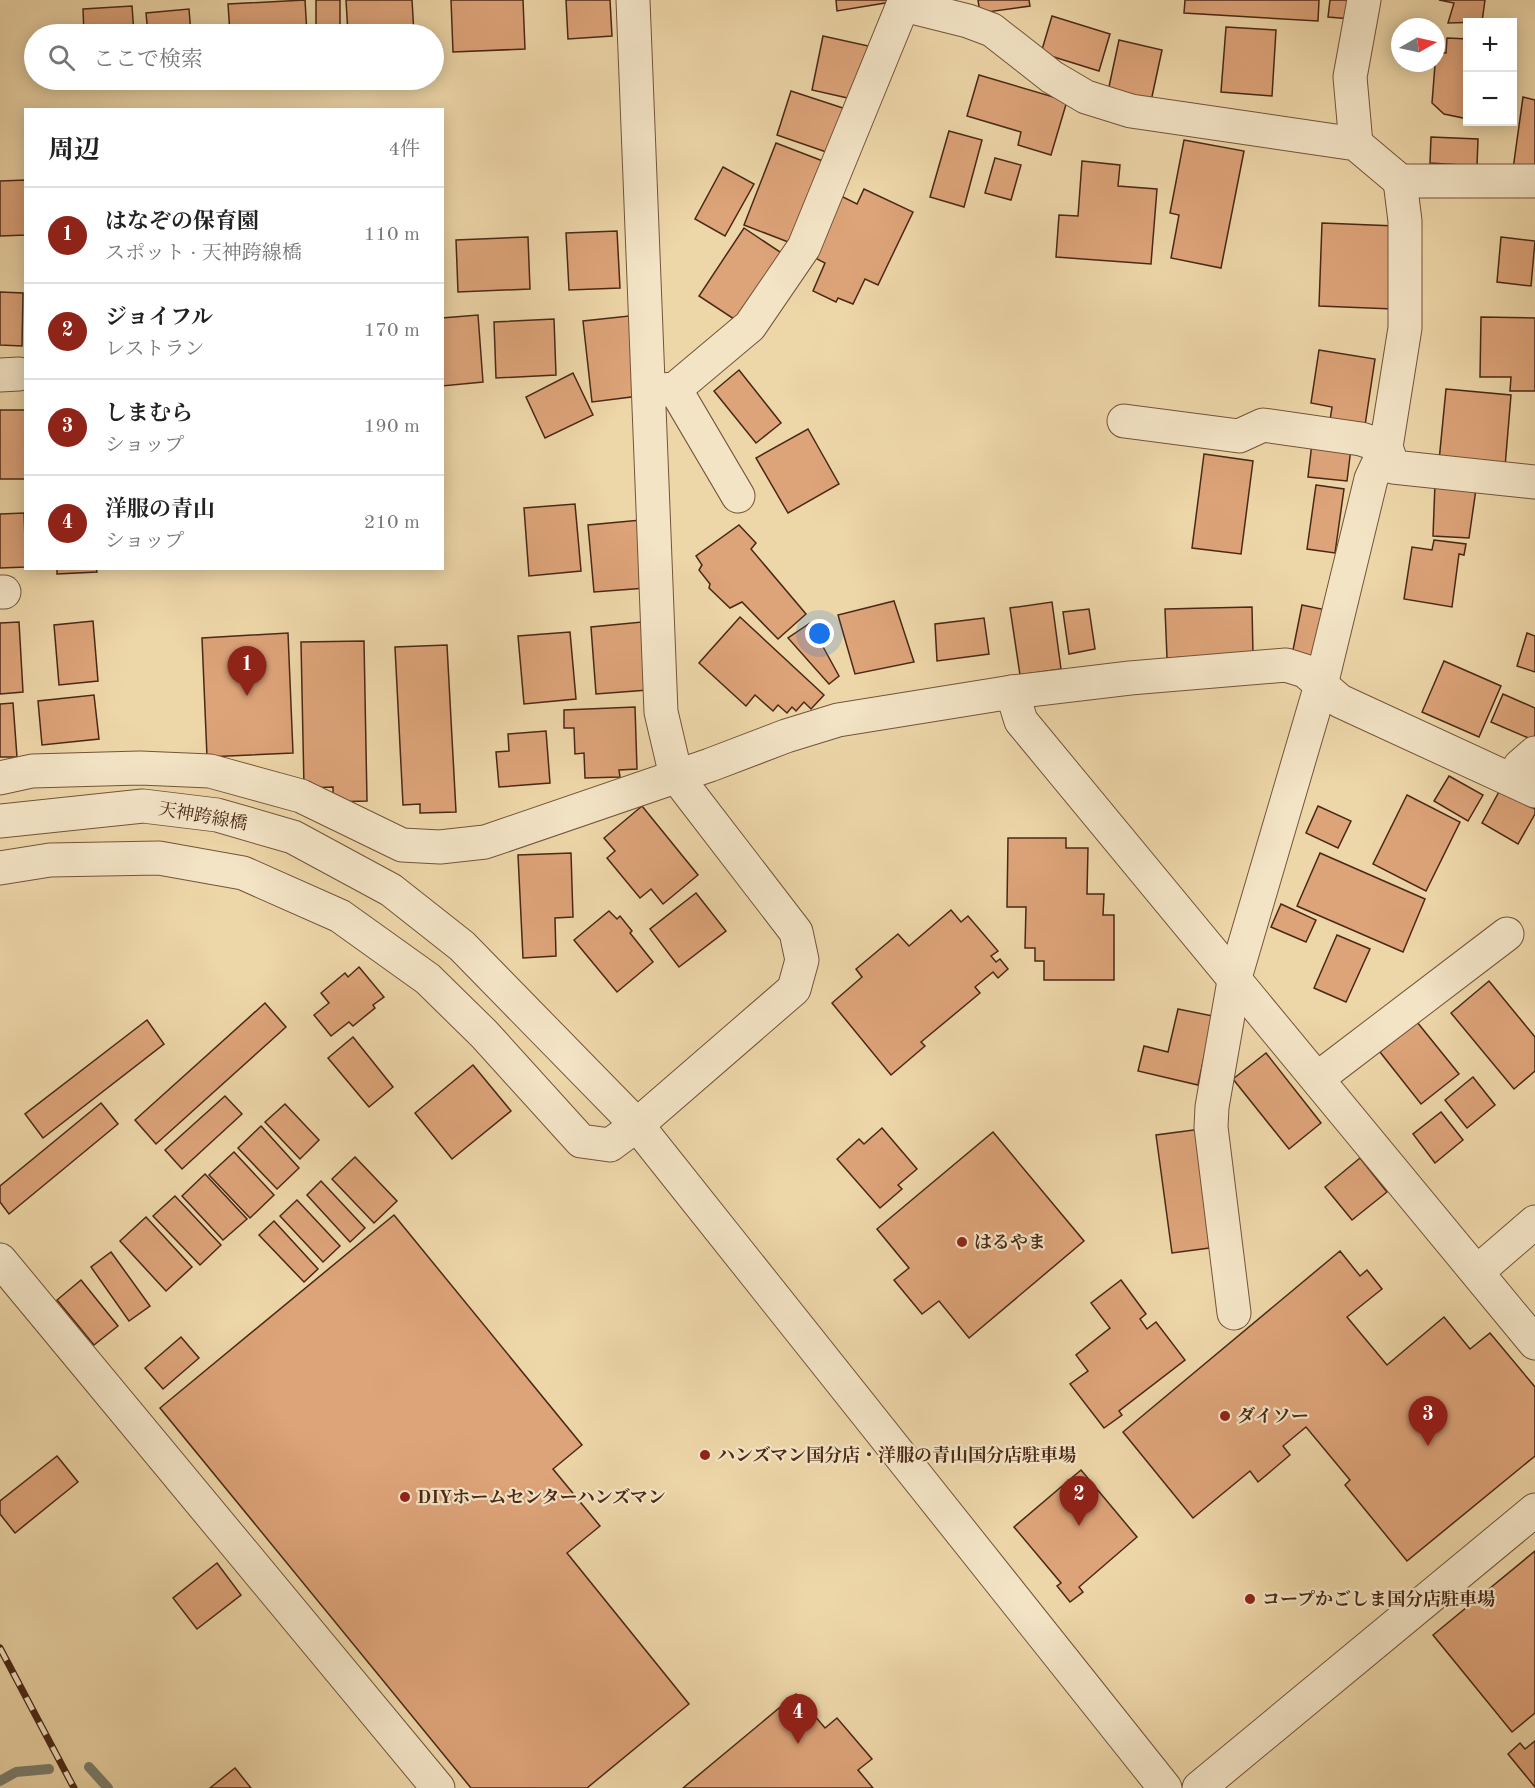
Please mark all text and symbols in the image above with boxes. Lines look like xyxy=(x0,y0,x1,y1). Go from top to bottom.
north arrow xyxy=(1391,18,1445,72)
map controls xyxy=(1463,18,1517,126)
button: + xyxy=(1463,18,1517,72)
search box xyxy=(24,24,444,90)
icon: search xyxy=(45,41,78,74)
text: ここで検索 xyxy=(93,49,203,71)
button: − xyxy=(1463,72,1517,126)
text: 周辺 xyxy=(48,138,100,164)
text: 4件 xyxy=(388,140,420,160)
text: はなぞの保育園 xyxy=(105,211,259,233)
text: 1 xyxy=(62,225,73,245)
text: 110 m xyxy=(364,225,420,245)
text: スポット · 天神跨線橋 xyxy=(105,244,302,264)
text: ジョイフル xyxy=(105,307,213,329)
text: 2 xyxy=(62,321,73,341)
text: 170 m xyxy=(364,321,420,341)
text: レストラン xyxy=(105,340,204,360)
text: しまむら xyxy=(105,403,193,425)
text: 3 xyxy=(62,417,73,437)
text: 190 m xyxy=(364,417,420,437)
text: ショップ xyxy=(105,436,185,456)
text: 洋服の青山 xyxy=(105,499,215,521)
text: 4 xyxy=(62,513,73,533)
text: 210 m xyxy=(364,513,420,533)
text: ショップ xyxy=(105,532,185,552)
your location xyxy=(805,619,834,648)
pin: 1 xyxy=(228,646,266,696)
street label: 天神跨線橋 xyxy=(157,798,249,834)
place label: はるやま xyxy=(974,1233,1046,1252)
marker: はるやま xyxy=(955,1235,969,1249)
pin: 3 xyxy=(1408,1396,1448,1446)
place label: ダイソー xyxy=(1237,1406,1309,1426)
marker: ダイソー xyxy=(1218,1409,1232,1423)
place label: ハンズマン国分店・洋服の青山国分店駐車場 xyxy=(717,1445,1076,1465)
marker: ハンズマン国分店・洋服の青山国分店駐車場 xyxy=(698,1448,712,1462)
pin: 2 xyxy=(1060,1476,1098,1526)
place label: DIYホームセンターハンズマン xyxy=(417,1487,666,1507)
marker: DIYホームセンターハンズマン xyxy=(398,1490,412,1504)
place label: コープかごしま国分店駐車場 xyxy=(1262,1589,1495,1609)
marker: コープかごしま国分店駐車場 xyxy=(1243,1592,1257,1606)
pin: 4 xyxy=(778,1694,818,1744)

